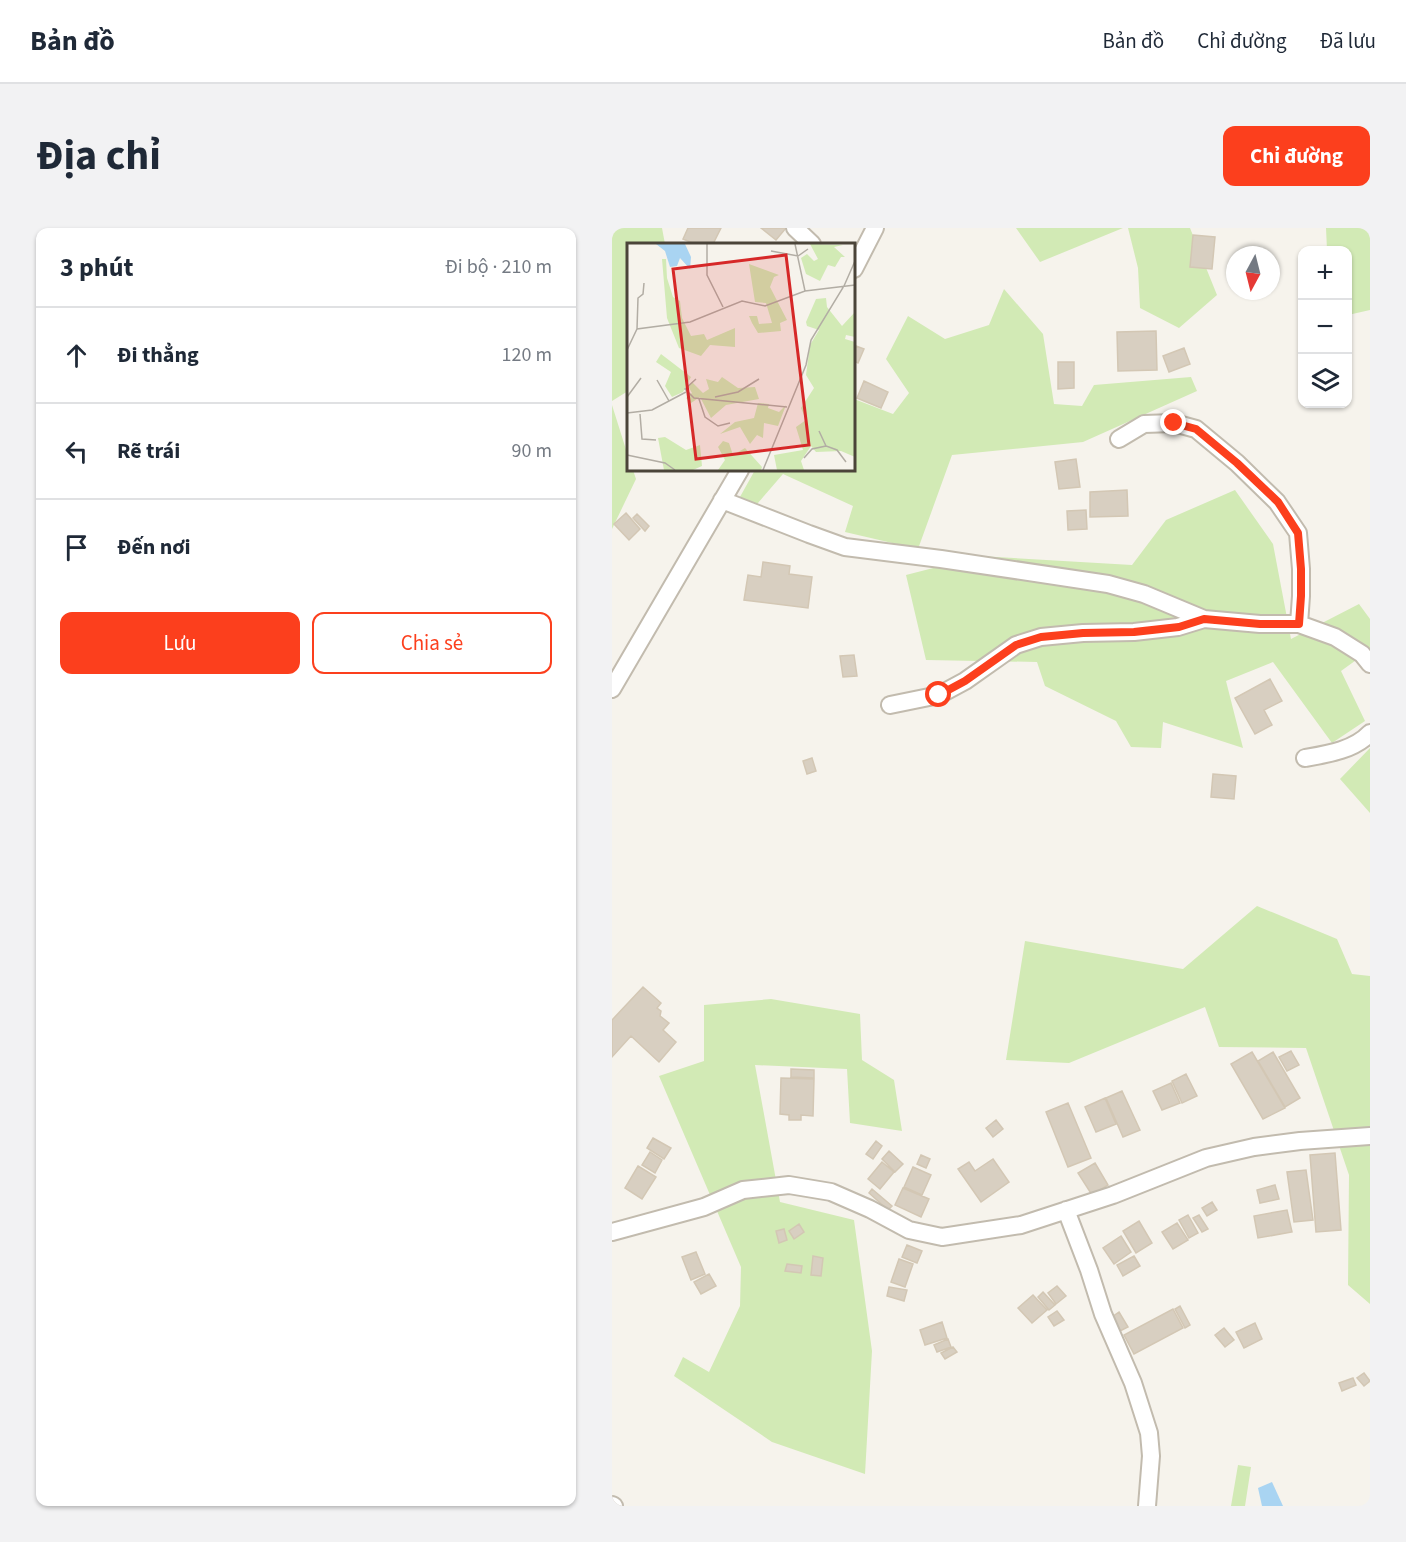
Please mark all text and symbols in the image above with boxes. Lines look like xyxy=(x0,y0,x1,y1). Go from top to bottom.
text: Bản đồ xyxy=(30,21,115,61)
text: Bản đồ xyxy=(1102,26,1164,56)
text: Chỉ đường xyxy=(1197,26,1287,56)
text: Đã lưu xyxy=(1320,26,1376,56)
text: Địa chỉ xyxy=(36,126,161,186)
button: Chỉ đường xyxy=(1223,126,1370,186)
inset map xyxy=(627,243,855,471)
north arrow xyxy=(1226,246,1280,300)
map controls xyxy=(1298,246,1352,408)
button: + xyxy=(1298,246,1352,300)
text: 3 phút xyxy=(60,249,133,286)
text: Đi bộ · 210 m xyxy=(445,253,552,281)
button: − xyxy=(1298,300,1352,354)
icon: ahead xyxy=(60,339,93,372)
text: Đi thẳng xyxy=(117,339,199,371)
text: 120 m xyxy=(502,341,552,369)
button: layers xyxy=(1298,354,1352,408)
route end xyxy=(1160,409,1186,435)
icon: left xyxy=(60,435,93,468)
text: Rẽ trái xyxy=(117,435,180,467)
text: 90 m xyxy=(512,437,552,465)
icon: arrive xyxy=(60,531,93,564)
text: Đến nơi xyxy=(117,531,191,563)
button: Lưu xyxy=(60,612,300,674)
button: Chia sẻ xyxy=(312,612,552,674)
route start xyxy=(925,681,951,707)

